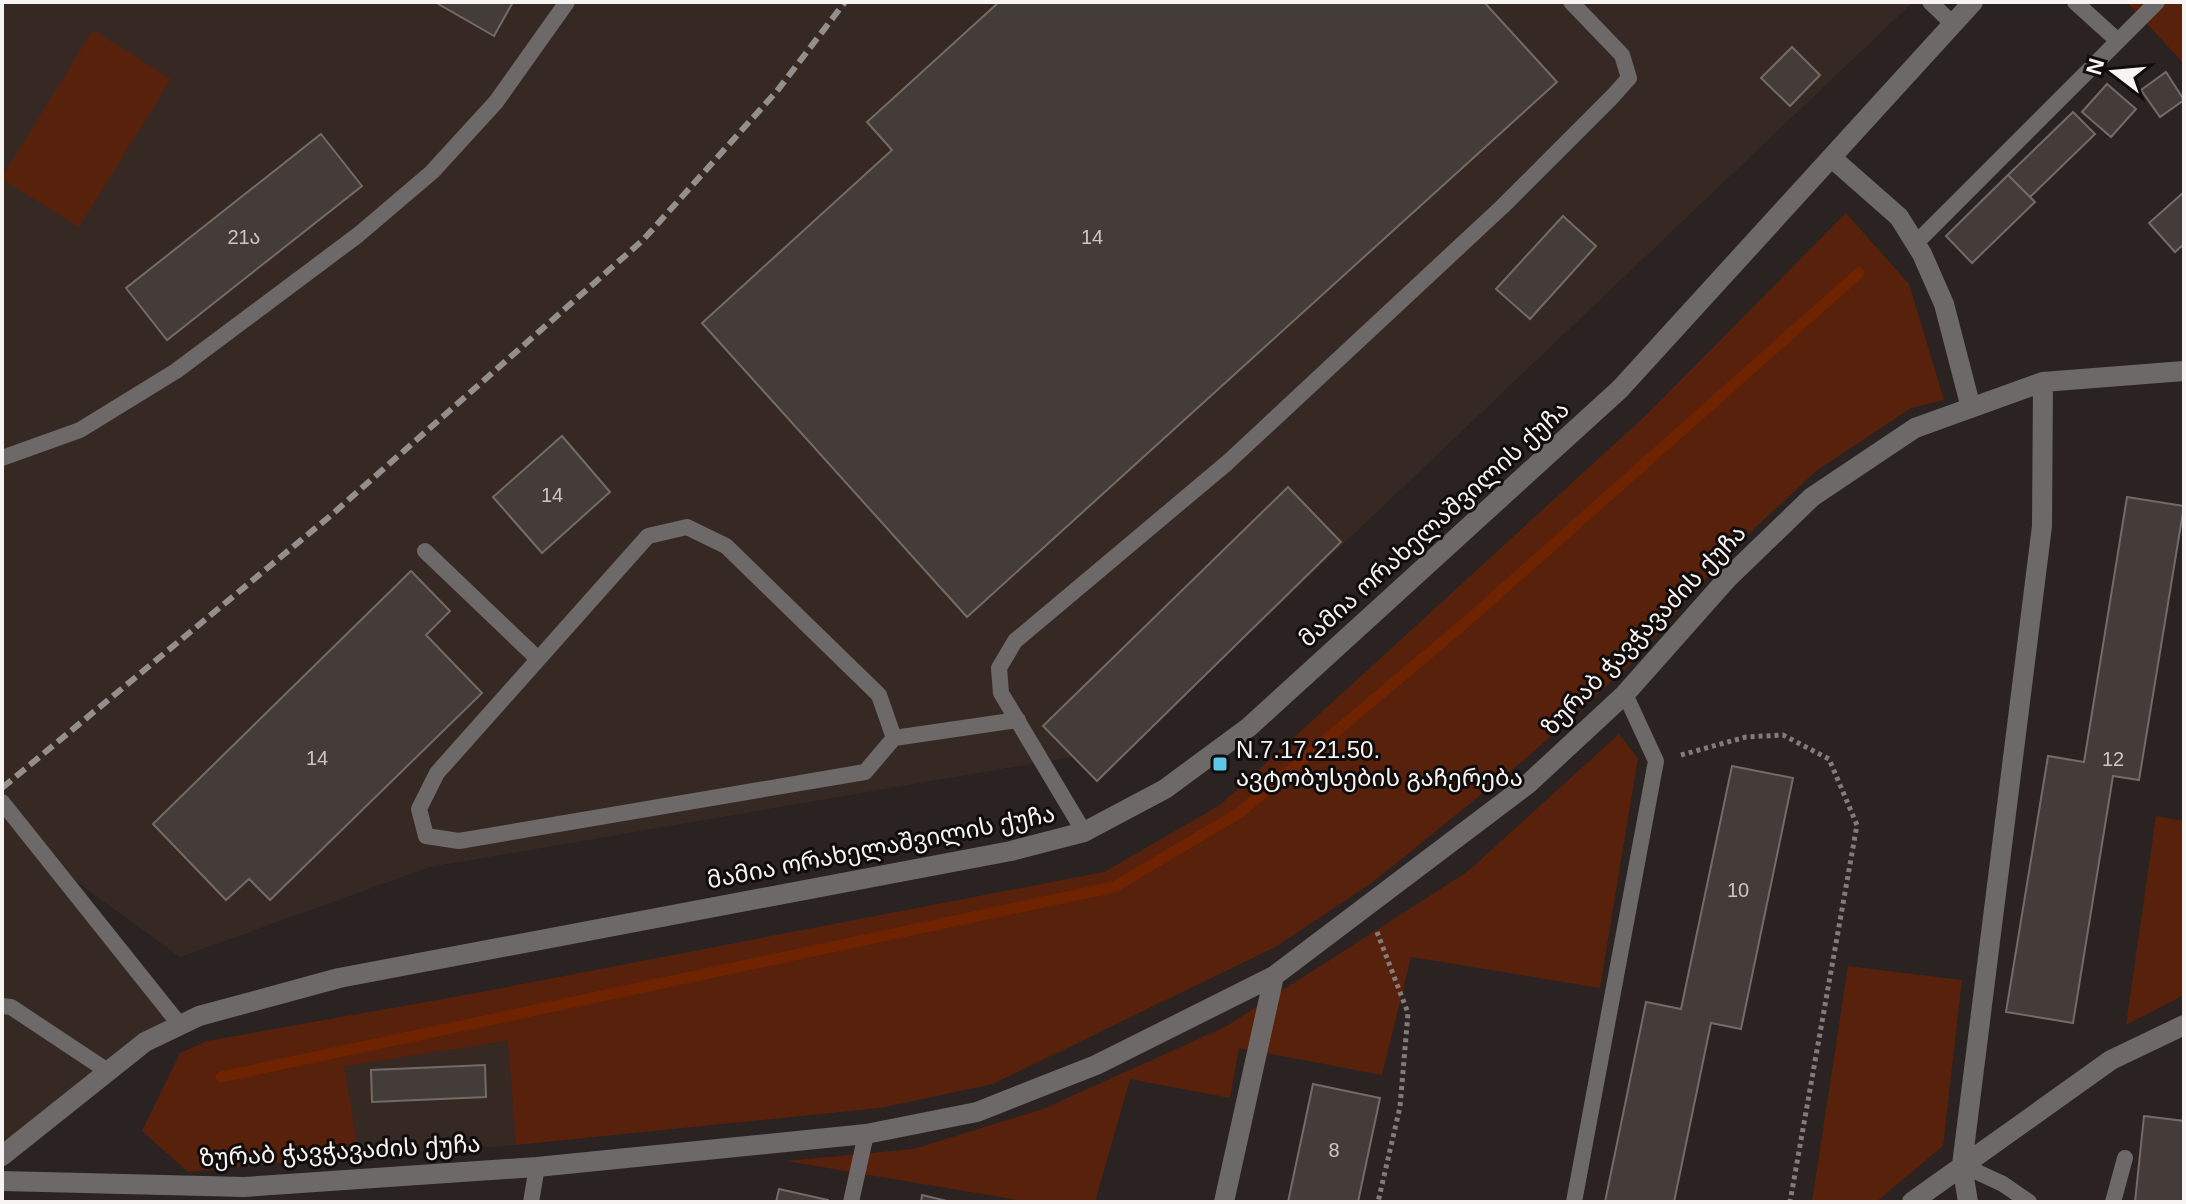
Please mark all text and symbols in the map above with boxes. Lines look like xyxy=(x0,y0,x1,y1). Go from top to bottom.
north arrow xyxy=(2074,32,2154,112)
text: N xyxy=(2081,56,2109,78)
house number: 21ა xyxy=(227,226,261,248)
house number: 14 xyxy=(1081,226,1103,248)
street label: მამია ორახელაშვილის ქუჩა xyxy=(1293,395,1575,653)
house number: 14 xyxy=(541,484,563,506)
street label: ზურაბ ჭავჭავაძის ქუჩა xyxy=(1536,519,1752,741)
place label: N.7.17.21.50. ავტობუსების გაჩერება xyxy=(1236,736,1523,792)
house number: 14 xyxy=(306,747,328,769)
house number: 12 xyxy=(2102,748,2124,770)
marker: N.7.17.21.50. ავტობუსების გაჩერება xyxy=(1211,755,1229,773)
street label: მამია ორახელაშვილის ქუჩა xyxy=(705,799,1057,895)
house number: 10 xyxy=(1727,879,1749,901)
street label: ზურაბ ჭავჭავაძის ქუჩა xyxy=(199,1130,481,1172)
house number: 8 xyxy=(1328,1139,1340,1161)

